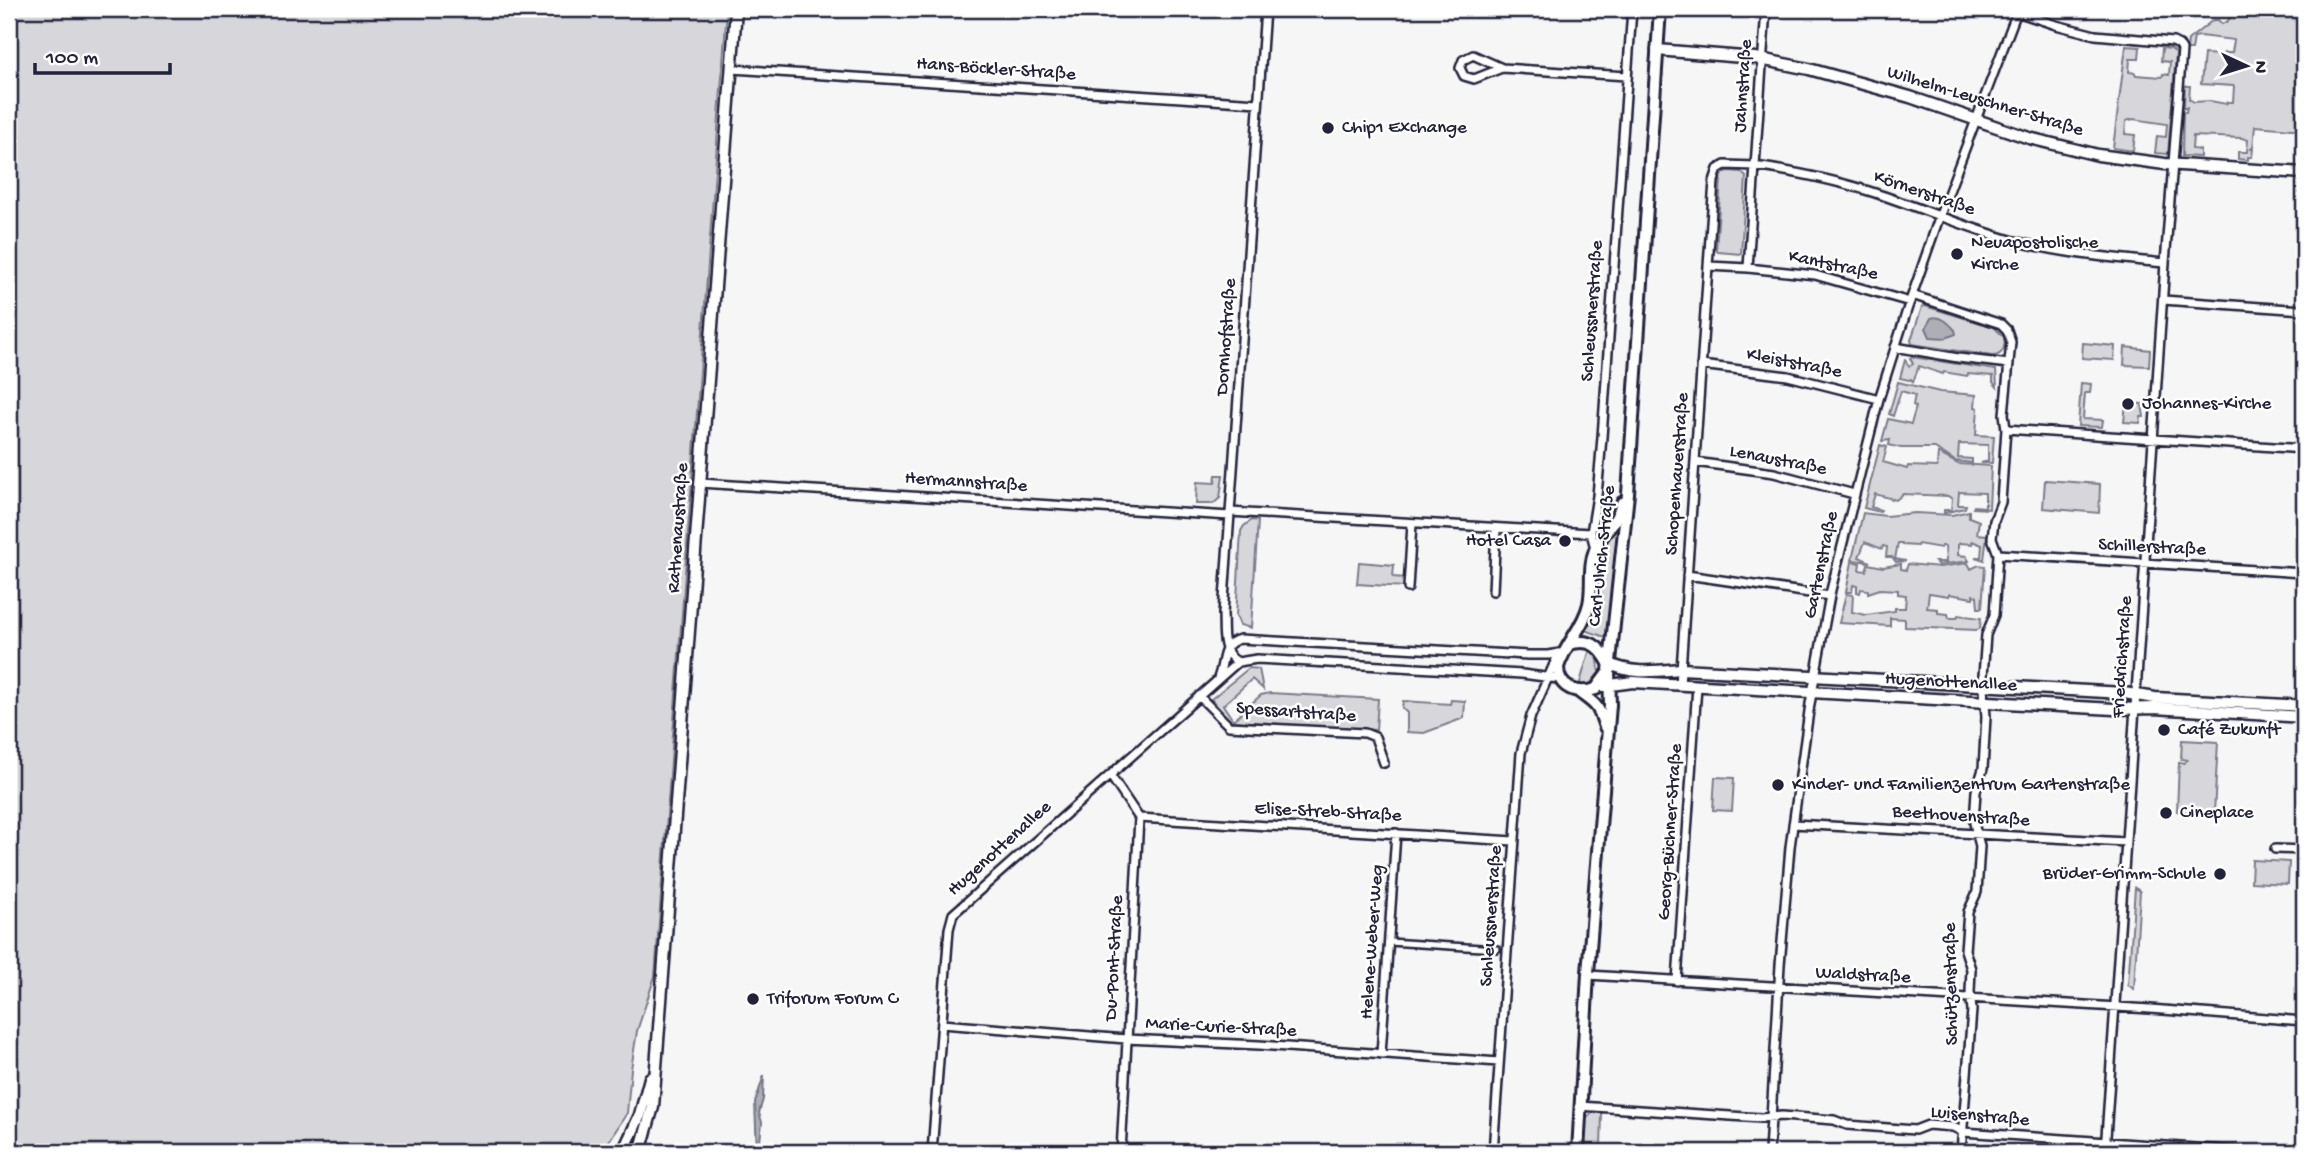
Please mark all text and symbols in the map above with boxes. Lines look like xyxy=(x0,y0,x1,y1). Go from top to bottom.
scale bar xyxy=(35,32,170,76)
north arrow xyxy=(2212,32,2282,102)
street label: Jahnstraße xyxy=(1729,39,1759,133)
text: 100 m xyxy=(45,47,98,72)
street label: Hans-Böckler-Straße xyxy=(916,53,1077,87)
text: N xyxy=(2248,60,2271,74)
street label: Wilhelm-Leuschner-Straße xyxy=(1884,61,2086,143)
place label: Chip1 Exchange xyxy=(1342,117,1467,140)
marker: Chip1 Exchange xyxy=(1320,120,1336,136)
street label: Körnerstraße xyxy=(1870,166,1978,222)
place label: Neuapostolische Kirche xyxy=(1971,232,2098,277)
street label: Schleussnerstraße xyxy=(1577,240,1609,382)
street label: Kantstraße xyxy=(1786,245,1880,287)
marker: Neuapostolische Kirche xyxy=(1949,246,1965,262)
street label: Dornhofstraße xyxy=(1211,278,1243,398)
street label: Kleiststraße xyxy=(1744,343,1844,385)
street label: Schopenhauerstraße xyxy=(1661,392,1695,556)
place label: Johannes-Kirche xyxy=(2142,393,2271,416)
marker: Johannes-Kirche xyxy=(2120,396,2136,412)
street label: Lenaustraße xyxy=(1727,440,1829,482)
street label: Rathenaustraße xyxy=(663,462,695,594)
street label: Hermannstraße xyxy=(904,467,1028,499)
street label: Carl-Ulrich-Straße xyxy=(1584,484,1622,628)
street label: Gartenstraße xyxy=(1799,509,1845,621)
place label: Hotel Casa xyxy=(1466,530,1552,553)
marker: Hotel Casa xyxy=(1557,533,1573,549)
street label: Schillerstraße xyxy=(2098,534,2207,562)
street label: Friedrichstraße xyxy=(2107,595,2139,720)
street label: Hugenottenallee xyxy=(1884,668,2018,698)
street label: Spessartstraße xyxy=(1235,697,1357,729)
place label: Café Zukunft xyxy=(2178,719,2282,742)
marker: Café Zukunft xyxy=(2156,722,2172,738)
street label: Georg-Büchner-Straße xyxy=(1653,743,1689,921)
place label: Kinder- und Familienzentrum Gartenstraße xyxy=(1792,774,2130,797)
marker: Kinder- und Familienzentrum Gartenstraße xyxy=(1770,777,1786,793)
street label: Hugenottenallee xyxy=(943,796,1057,902)
street label: Elise-Streb-Straße xyxy=(1254,798,1402,828)
street label: Beethovenstraße xyxy=(1890,801,2031,833)
place label: Cineplace xyxy=(2180,802,2254,825)
marker: Cineplace xyxy=(2158,805,2174,821)
street label: Schleussnerstraße xyxy=(1476,845,1508,987)
place label: Brüder-Grimm-Schule xyxy=(2042,863,2206,886)
street label: Helene-Weber-Weg xyxy=(1356,864,1390,1020)
marker: Brüder-Grimm-Schule xyxy=(2212,866,2228,882)
street label: Du-Pont-Straße xyxy=(1100,895,1130,1023)
street label: Schützenstraße xyxy=(1939,922,1965,1046)
street label: Waldstraße xyxy=(1815,962,1911,990)
place label: Triforum Forum C xyxy=(766,988,900,1011)
marker: Triforum Forum C xyxy=(745,991,761,1007)
street label: Marie-Curie-Straße xyxy=(1145,1013,1297,1043)
street label: Luisenstraße xyxy=(1930,1101,2031,1133)

